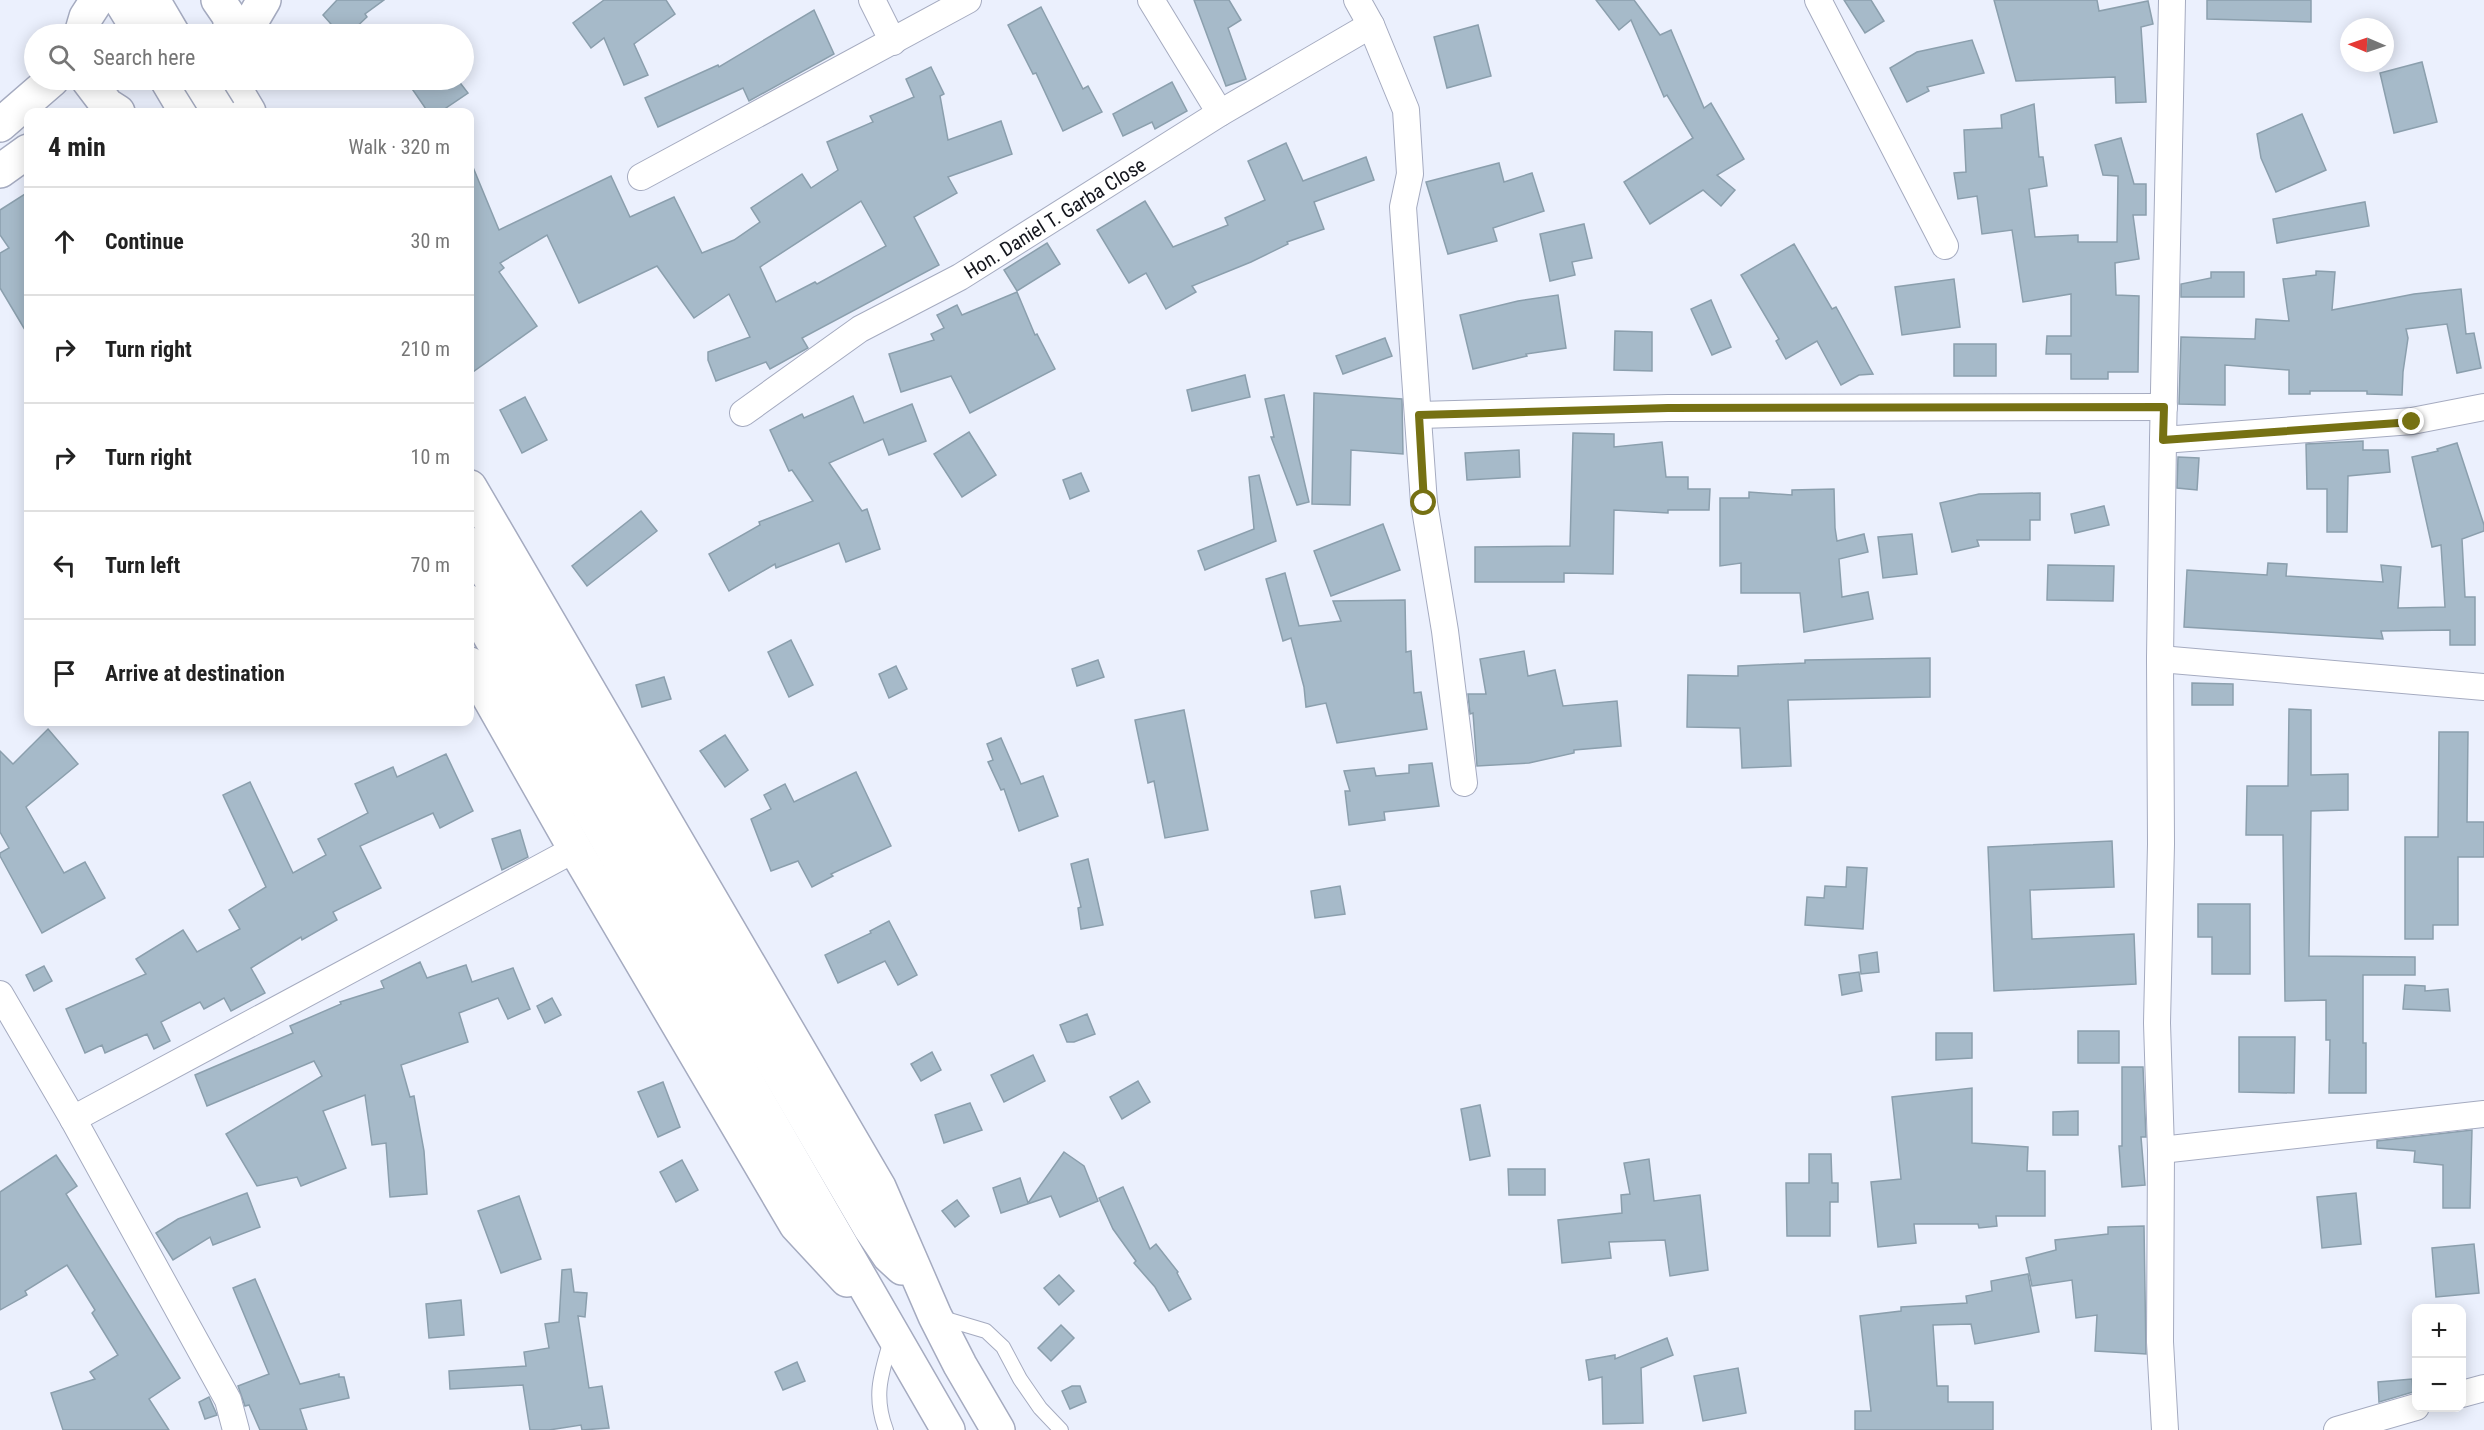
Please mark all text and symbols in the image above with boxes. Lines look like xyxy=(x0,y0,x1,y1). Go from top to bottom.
north arrow xyxy=(2340,18,2394,72)
search box xyxy=(24,24,474,90)
icon: search xyxy=(45,41,78,74)
text: Search here xyxy=(93,45,195,70)
text: 4 min xyxy=(48,132,106,162)
text: Walk · 320 m xyxy=(349,135,450,159)
street label: Hon. Daniel T. Garba Close xyxy=(960,152,1150,284)
icon: ahead xyxy=(48,225,81,258)
text: Continue xyxy=(105,229,184,254)
text: 30 m xyxy=(411,229,450,253)
icon: right xyxy=(48,333,81,366)
text: Turn right xyxy=(105,337,192,362)
text: 210 m xyxy=(401,337,450,361)
route end xyxy=(2398,408,2424,434)
icon: right xyxy=(48,441,81,474)
text: Turn right xyxy=(105,445,192,470)
text: 10 m xyxy=(411,445,450,469)
route start xyxy=(1410,489,1436,515)
icon: left xyxy=(48,549,81,582)
text: Turn left xyxy=(105,553,180,578)
text: 70 m xyxy=(411,553,450,577)
icon: arrive xyxy=(48,657,81,690)
text: Arrive at destination xyxy=(105,661,285,686)
map controls xyxy=(2412,1304,2466,1412)
button: + xyxy=(2412,1304,2466,1358)
button: − xyxy=(2412,1358,2466,1412)

